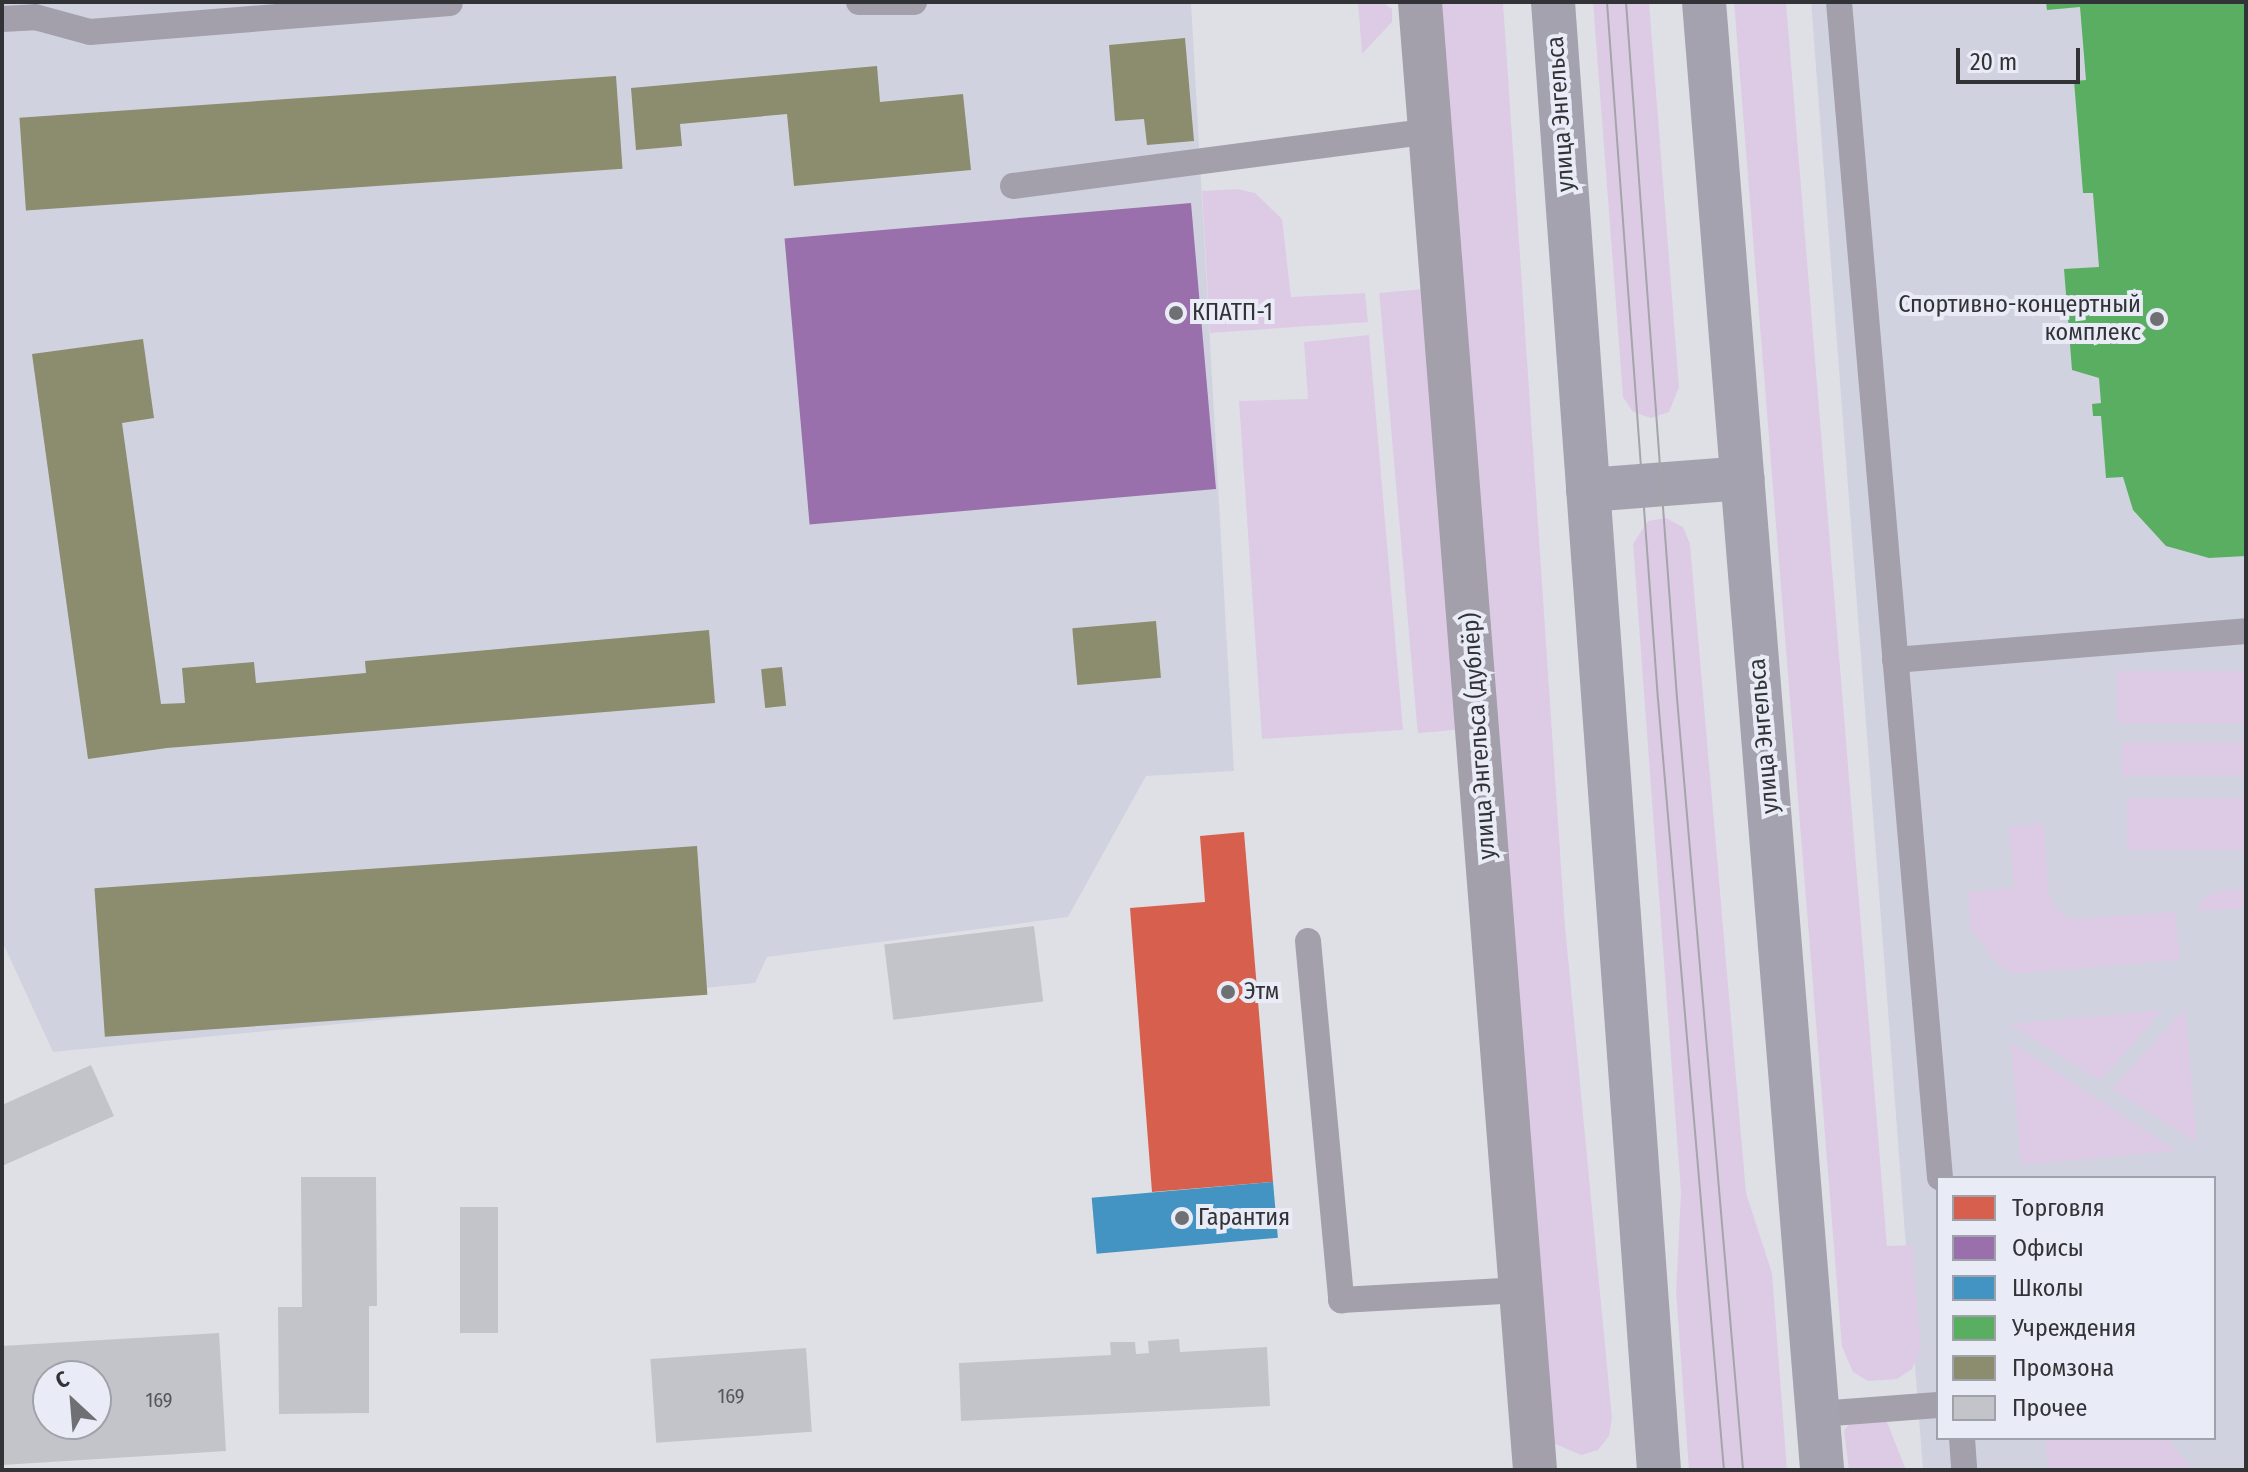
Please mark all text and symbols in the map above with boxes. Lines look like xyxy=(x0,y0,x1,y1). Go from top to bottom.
scale bar xyxy=(1960,32,2084,82)
street label: улица Энгельса xyxy=(1541,35,1581,193)
text: 20 m xyxy=(1970,48,2017,76)
place label: Спортивно-концертный комплекс xyxy=(1898,291,2141,347)
place label: КПАТП-1 xyxy=(1192,299,1273,327)
marker: КПАТП-1 xyxy=(1167,304,1185,322)
marker: Спортивно-концертный комплекс xyxy=(2148,310,2166,328)
street label: улица Энгельса (дублёр) xyxy=(1456,612,1502,860)
street label: улица Энгельса xyxy=(1743,657,1785,815)
place label: Этм xyxy=(1244,978,1279,1006)
marker: Этм xyxy=(1219,983,1237,1001)
legend xyxy=(1936,1176,2216,1440)
text: Торговля xyxy=(2012,1194,2105,1222)
place label: Гарантия xyxy=(1198,1204,1290,1232)
marker: Гарантия xyxy=(1173,1209,1191,1227)
text: Офисы xyxy=(2012,1234,2084,1262)
text: Школы xyxy=(2012,1274,2084,1302)
text: Учреждения xyxy=(2012,1314,2136,1342)
text: Промзона xyxy=(2012,1354,2114,1382)
north arrow xyxy=(32,1360,112,1440)
text: С xyxy=(51,1365,73,1394)
house number: 169 xyxy=(717,1384,745,1408)
house number: 169 xyxy=(145,1388,173,1412)
text: Прочее xyxy=(2012,1394,2087,1422)

